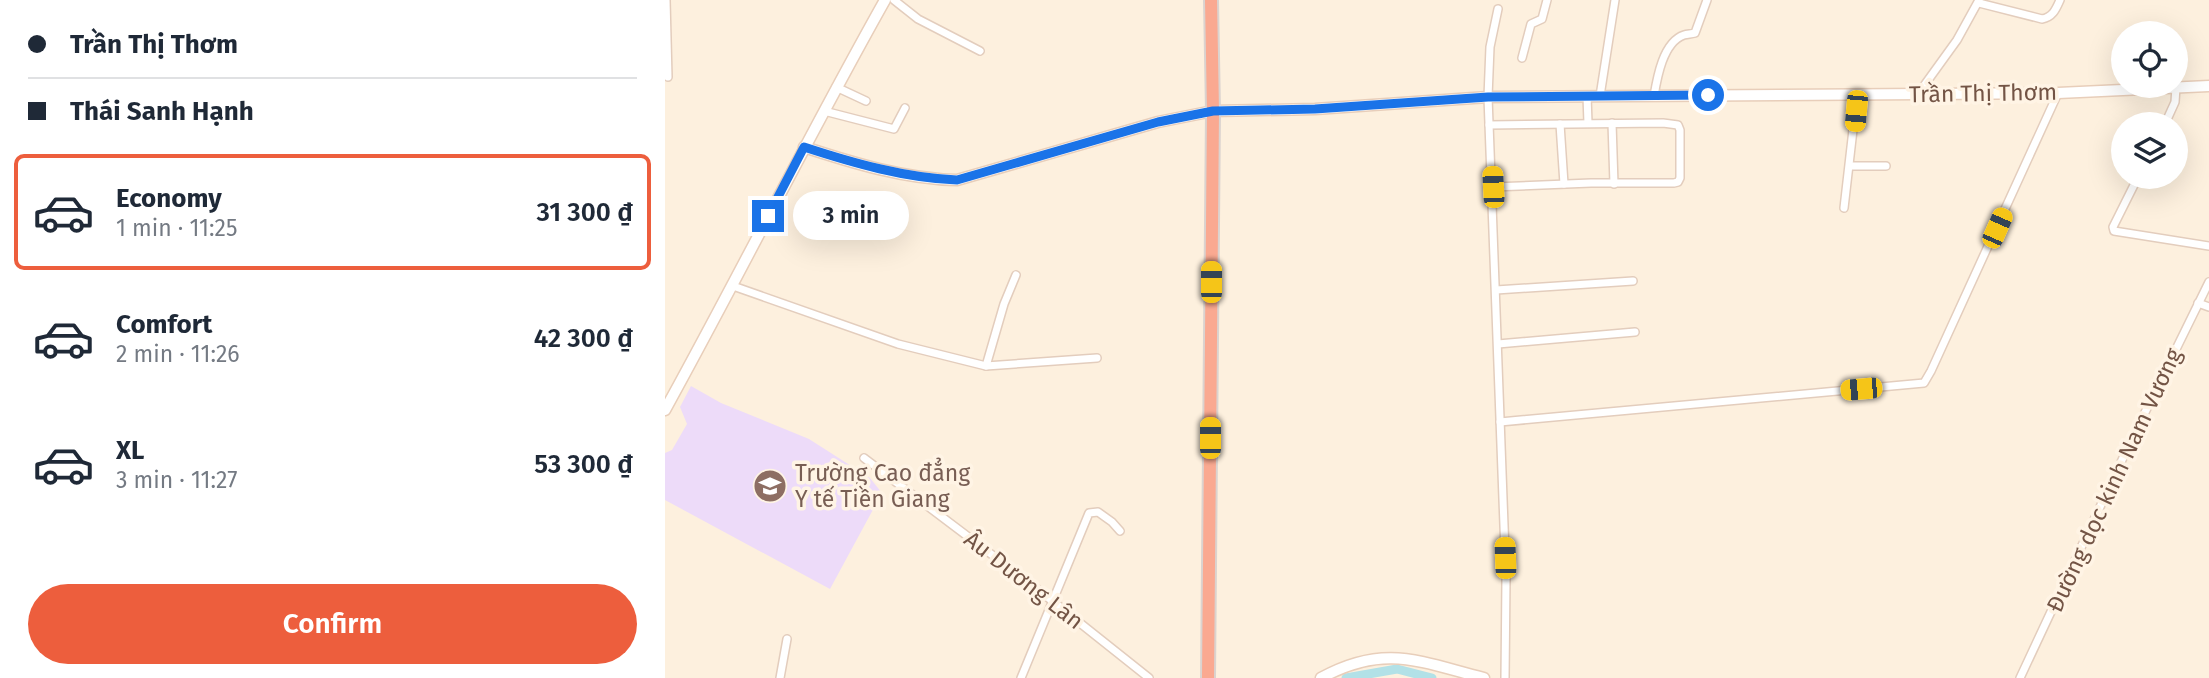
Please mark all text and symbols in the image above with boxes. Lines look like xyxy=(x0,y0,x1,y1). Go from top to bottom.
map controls xyxy=(2111,21,2188,189)
button: locate xyxy=(2111,21,2188,98)
text: Trần Thị Thơm xyxy=(70,29,238,60)
street label: Trần Thị Thơm xyxy=(1909,78,2057,108)
route start xyxy=(1692,79,1724,111)
car xyxy=(1844,89,1869,133)
text: Thái Sanh Hạnh xyxy=(70,96,254,127)
button: layers xyxy=(2111,112,2188,189)
car xyxy=(1482,165,1505,209)
icon: car xyxy=(32,181,95,244)
text: Economy xyxy=(116,183,222,214)
callout: 3 min xyxy=(793,192,908,241)
text: 31 300 ₫ xyxy=(536,197,633,228)
route end xyxy=(752,200,784,232)
text: 3 min xyxy=(823,201,879,229)
car xyxy=(1979,205,2016,251)
text: 1 min · 11:25 xyxy=(116,214,237,242)
car xyxy=(1201,261,1222,303)
icon: car xyxy=(32,307,95,370)
text: Comfort xyxy=(116,309,212,340)
text: 42 300 ₫ xyxy=(534,323,633,354)
text: 2 min · 11:26 xyxy=(116,340,240,368)
street label: Đường dọc kinh Nam Vương xyxy=(2040,343,2188,616)
car xyxy=(1840,377,1883,401)
car xyxy=(1200,417,1221,459)
icon: car xyxy=(32,433,95,496)
text: XL xyxy=(116,435,144,466)
text: 53 300 ₫ xyxy=(534,449,633,480)
place label: Trường Cao đẳng Y tế Tiền Giang xyxy=(795,457,970,513)
text: 3 min · 11:27 xyxy=(116,466,237,494)
school or university icon: Trường Cao đẳng Y tế Tiền Giang xyxy=(751,467,789,505)
street label: Âu Dương Lân xyxy=(959,525,1089,635)
car xyxy=(1494,537,1517,579)
button: Confirm xyxy=(28,584,637,664)

